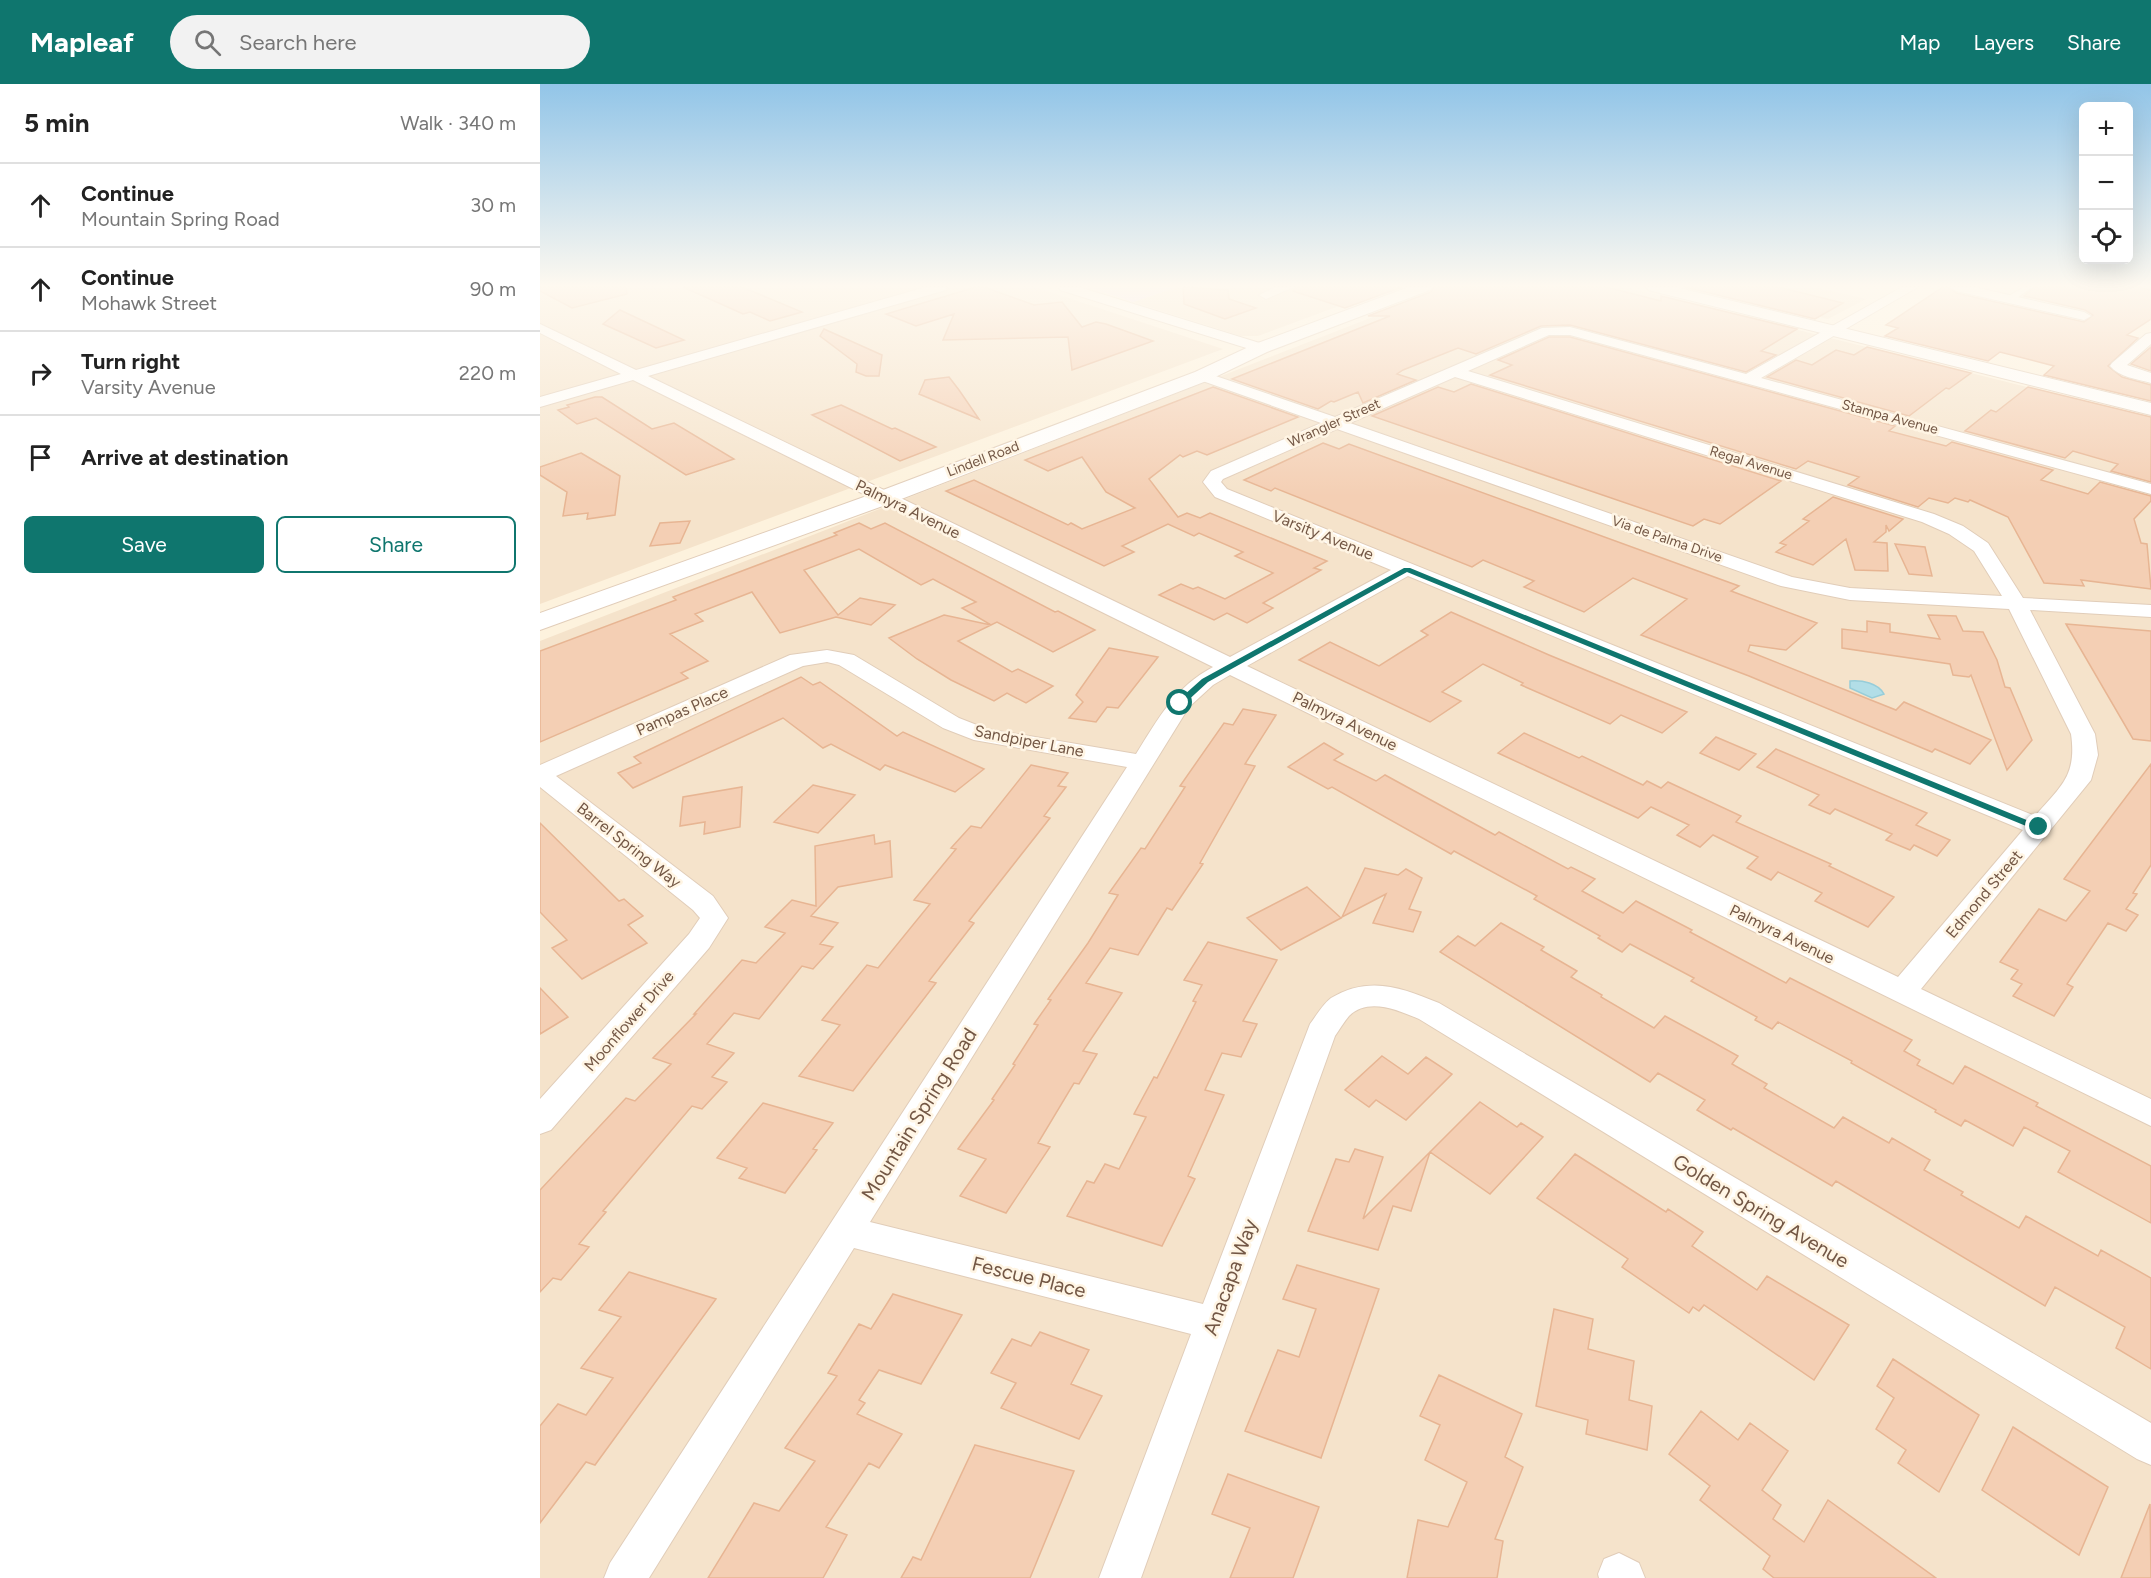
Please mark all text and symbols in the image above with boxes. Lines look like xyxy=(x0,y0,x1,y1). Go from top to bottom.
search box xyxy=(170,15,590,69)
text: Mapleaf xyxy=(30,25,134,59)
icon: search xyxy=(191,26,224,59)
text: Search here xyxy=(239,29,357,56)
text: Map xyxy=(1900,30,1940,55)
text: Layers xyxy=(1973,30,2034,55)
text: Share xyxy=(2067,30,2121,55)
map controls xyxy=(2079,102,2133,264)
button: + xyxy=(2079,102,2133,156)
text: 5 min xyxy=(24,107,90,139)
text: Walk · 340 m xyxy=(400,111,516,135)
button: − xyxy=(2079,156,2133,210)
text: Continue xyxy=(81,180,174,207)
icon: ahead xyxy=(24,189,57,222)
text: 30 m xyxy=(470,193,516,217)
text: Mountain Spring Road xyxy=(81,207,280,231)
button: locate xyxy=(2079,210,2133,264)
text: Continue xyxy=(81,264,174,291)
icon: ahead xyxy=(24,273,57,306)
text: 90 m xyxy=(470,277,516,301)
text: Mohawk Street xyxy=(81,291,217,315)
text: Turn right xyxy=(81,348,180,375)
icon: right xyxy=(24,357,57,390)
text: 220 m xyxy=(459,361,516,385)
text: Varsity Avenue xyxy=(81,375,216,399)
street label: Wrangler Street xyxy=(1285,395,1383,451)
street label: Stampa Avenue xyxy=(1840,396,1940,438)
street label: Lindell Road xyxy=(944,437,1022,481)
icon: arrive xyxy=(24,441,57,474)
street label: Regal Avenue xyxy=(1708,442,1795,484)
text: Arrive at destination xyxy=(81,444,289,471)
street label: Palmyra Avenue xyxy=(852,475,964,543)
street label: Varsity Avenue xyxy=(1270,506,1377,564)
street label: Via de Palma Drive xyxy=(1609,512,1725,566)
button: Save xyxy=(24,516,264,573)
button: Share xyxy=(276,516,516,573)
street label: Pampas Place xyxy=(633,682,731,740)
street label: Palmyra Avenue xyxy=(1289,687,1401,755)
route start xyxy=(1166,689,1192,715)
street label: Sandpiper Lane xyxy=(973,721,1086,761)
street label: Barrel Spring Way xyxy=(573,798,685,892)
route end xyxy=(2025,813,2051,839)
street label: Edmond Street xyxy=(1942,846,2026,942)
street label: Palmyra Avenue xyxy=(1726,900,1838,968)
street label: Moonflower Drive xyxy=(580,967,678,1075)
street label: Mountain Spring Road xyxy=(856,1023,982,1205)
street label: Golden Spring Avenue xyxy=(1669,1149,1853,1273)
street label: Anacapa Way xyxy=(1198,1215,1262,1338)
street label: Fescue Place xyxy=(969,1251,1089,1303)

